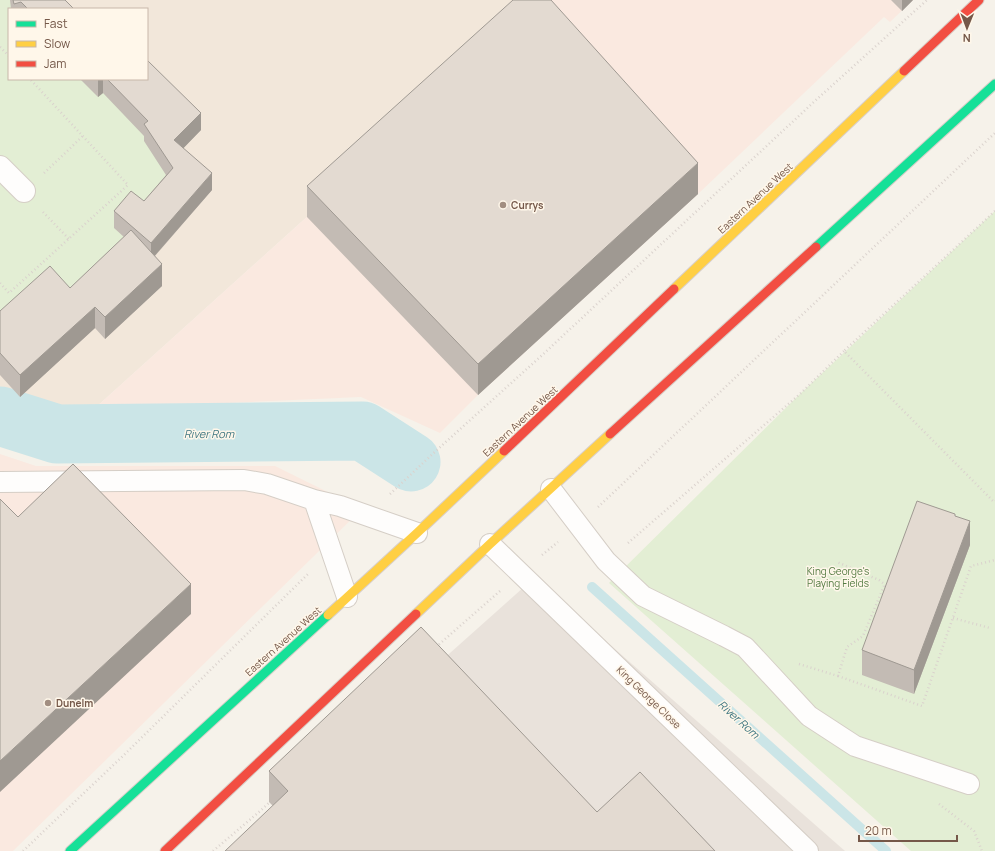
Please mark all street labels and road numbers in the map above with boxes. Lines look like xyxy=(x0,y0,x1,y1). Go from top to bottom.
street label: Eastern Avenue West xyxy=(714,160,796,236)
street label: Eastern Avenue West xyxy=(479,383,561,459)
street label: Eastern Avenue West xyxy=(242,603,324,679)
street label: King George Close xyxy=(614,663,684,732)

